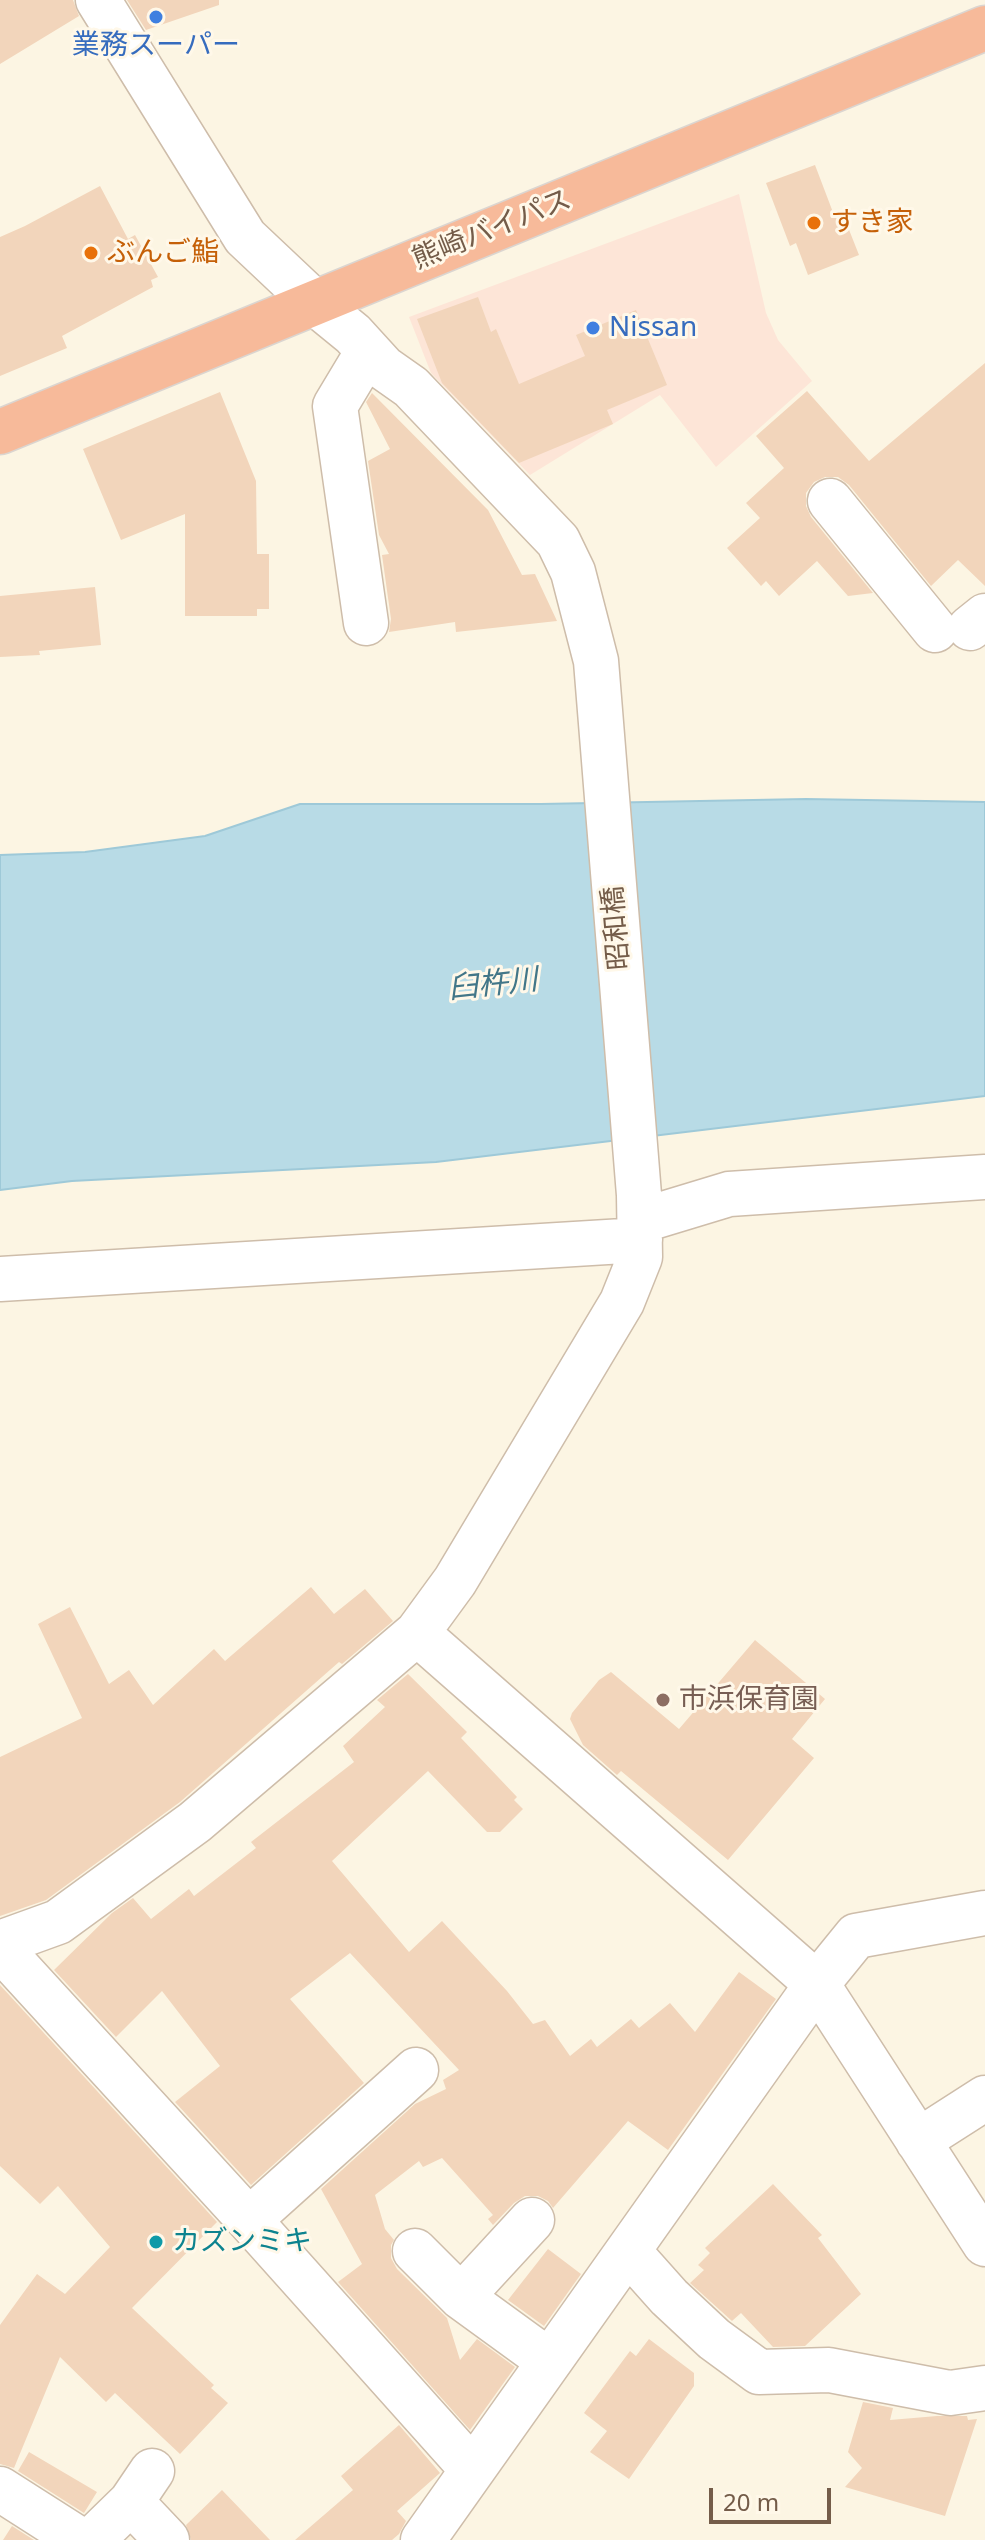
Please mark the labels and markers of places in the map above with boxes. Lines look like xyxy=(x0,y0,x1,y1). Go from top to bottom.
marker: 業務スーパー xyxy=(147,8,165,26)
place label: 業務スーパー xyxy=(72,29,240,63)
place label: すき家 xyxy=(830,206,914,240)
marker: すき家 xyxy=(805,214,823,232)
place label: ぶんご鮨 xyxy=(107,236,219,270)
marker: ぶんご鮨 xyxy=(82,244,100,262)
place label: Nissan xyxy=(609,311,697,345)
marker: Nissan xyxy=(584,319,602,337)
place label: 市浜保育園 xyxy=(679,1683,819,1717)
marker: 市浜保育園 xyxy=(654,1691,672,1709)
place label: カズンミキ xyxy=(172,2225,312,2259)
marker: カズンミキ xyxy=(147,2233,165,2251)

